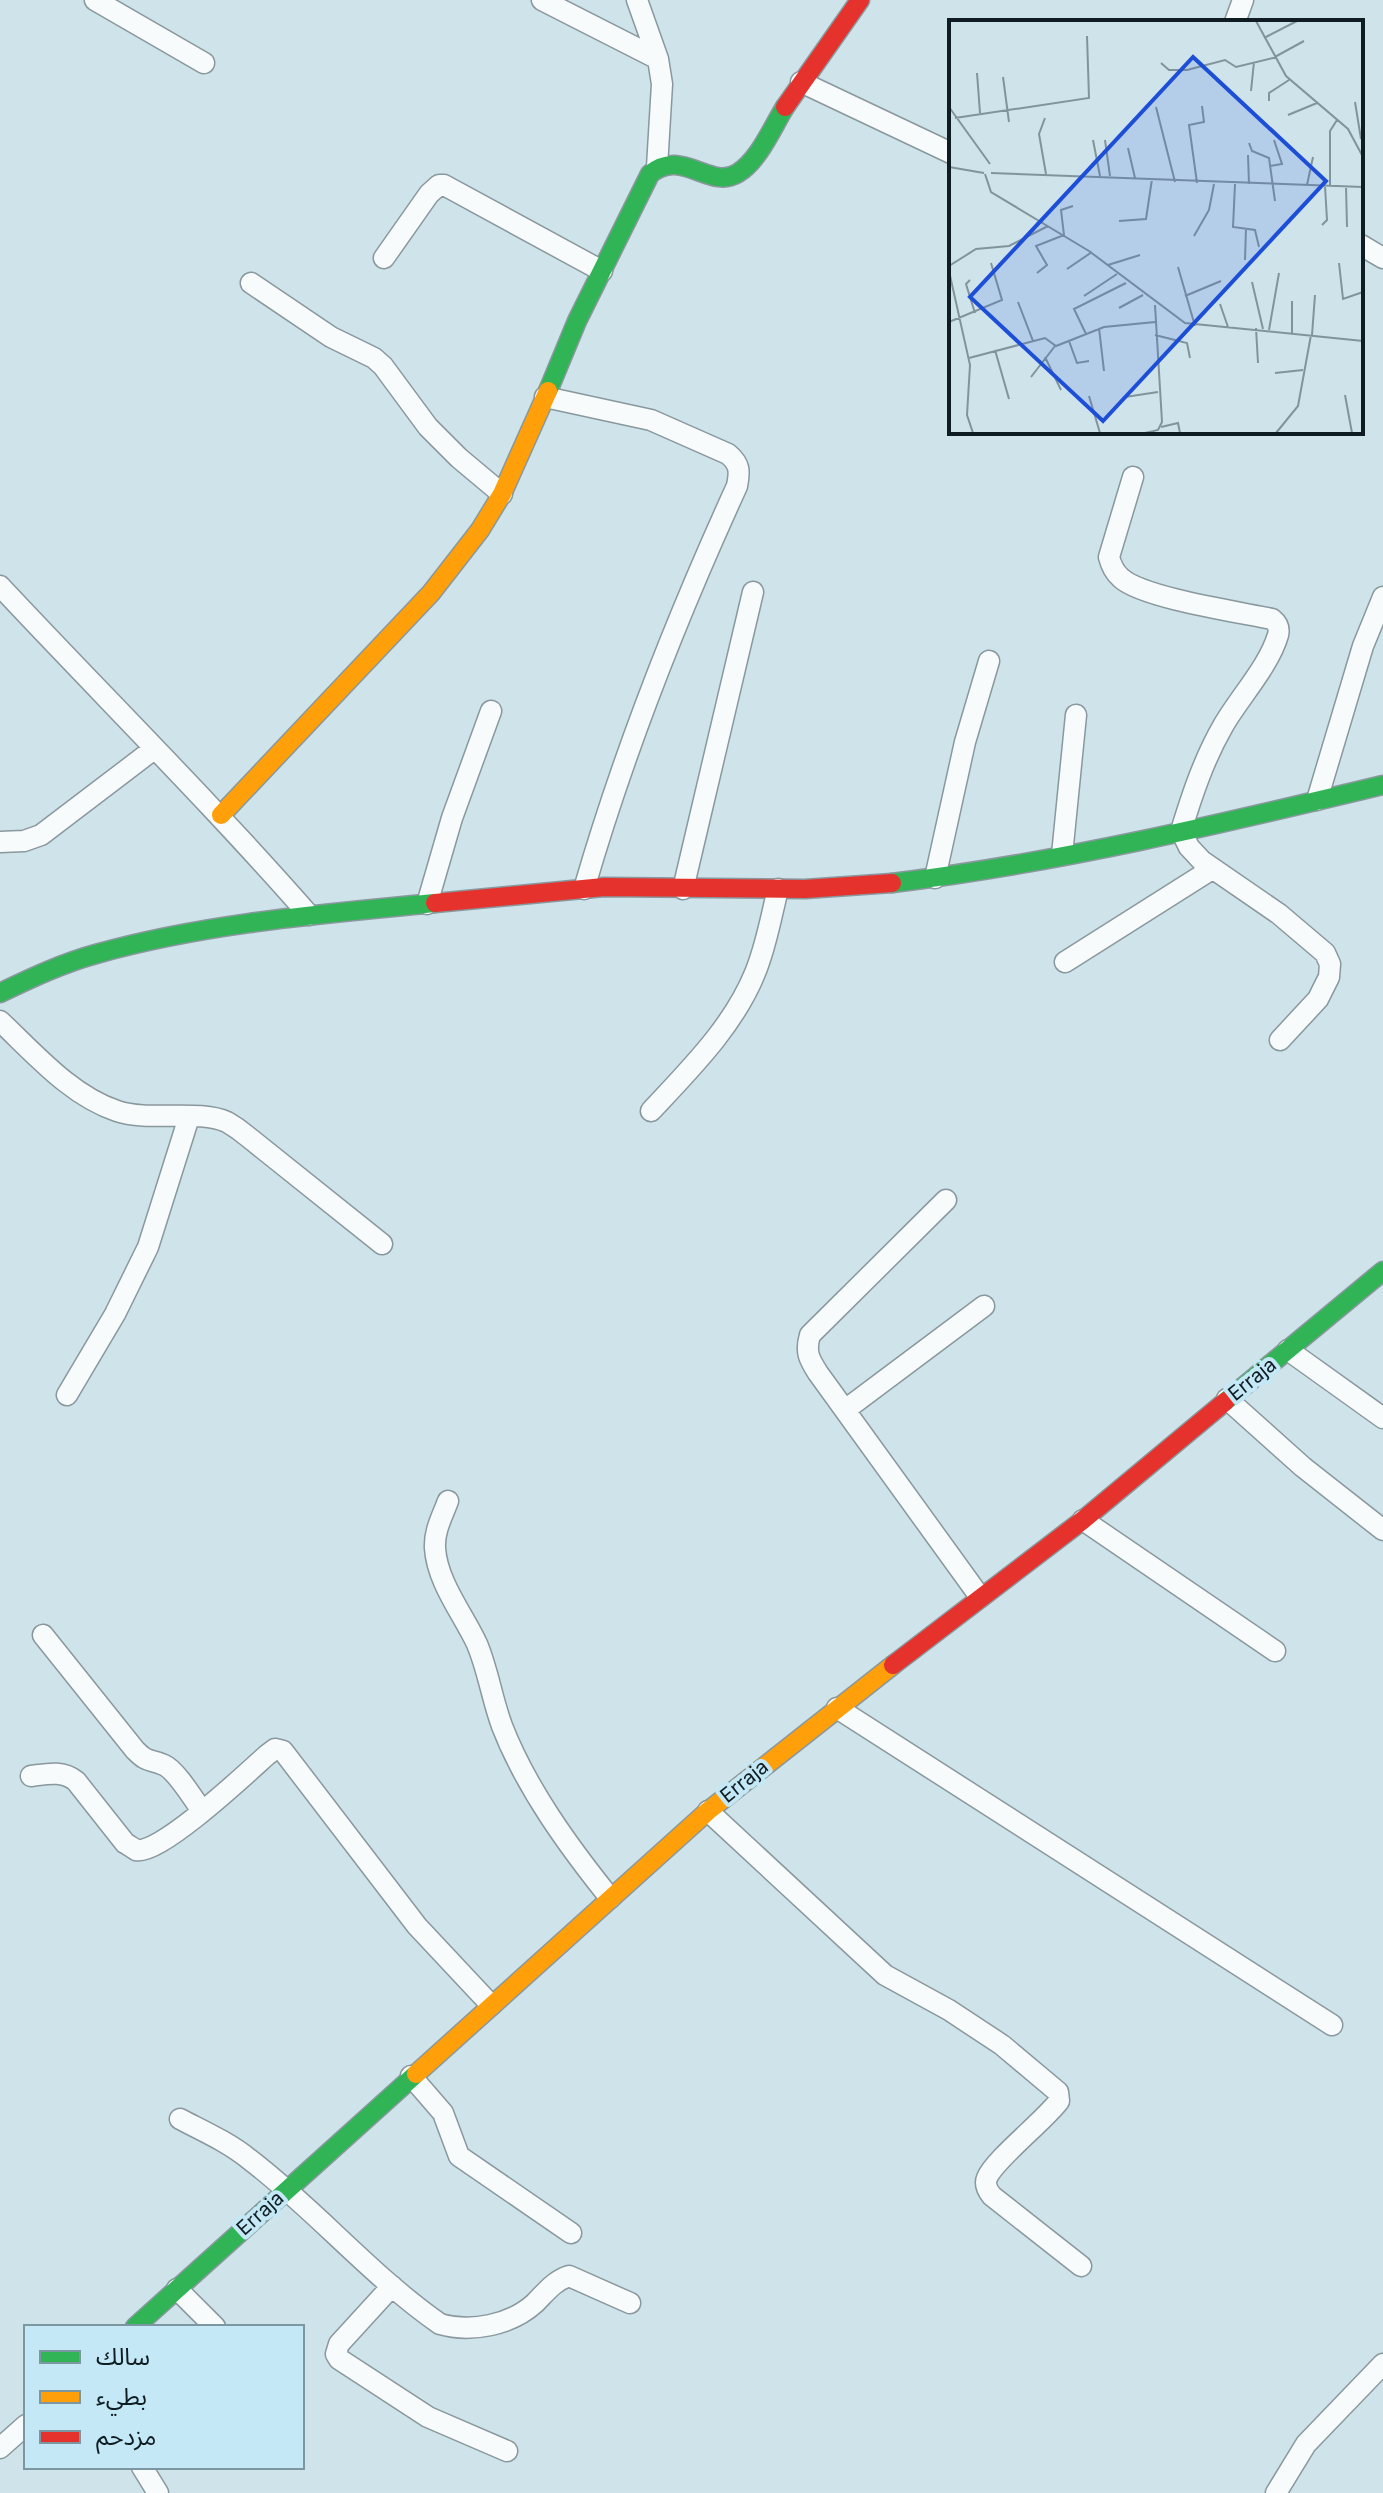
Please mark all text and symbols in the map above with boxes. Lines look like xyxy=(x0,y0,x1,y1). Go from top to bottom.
inset map xyxy=(949,20,1363,434)
street label: Erraja xyxy=(1223,1352,1281,1406)
street label: Erraja xyxy=(715,1754,773,1808)
street label: Erraja xyxy=(232,2186,288,2240)
legend xyxy=(24,2325,304,2469)
text: سالك xyxy=(96,2342,150,2371)
text: بطيء xyxy=(96,2382,147,2416)
text: مزدحم xyxy=(96,2422,156,2454)

